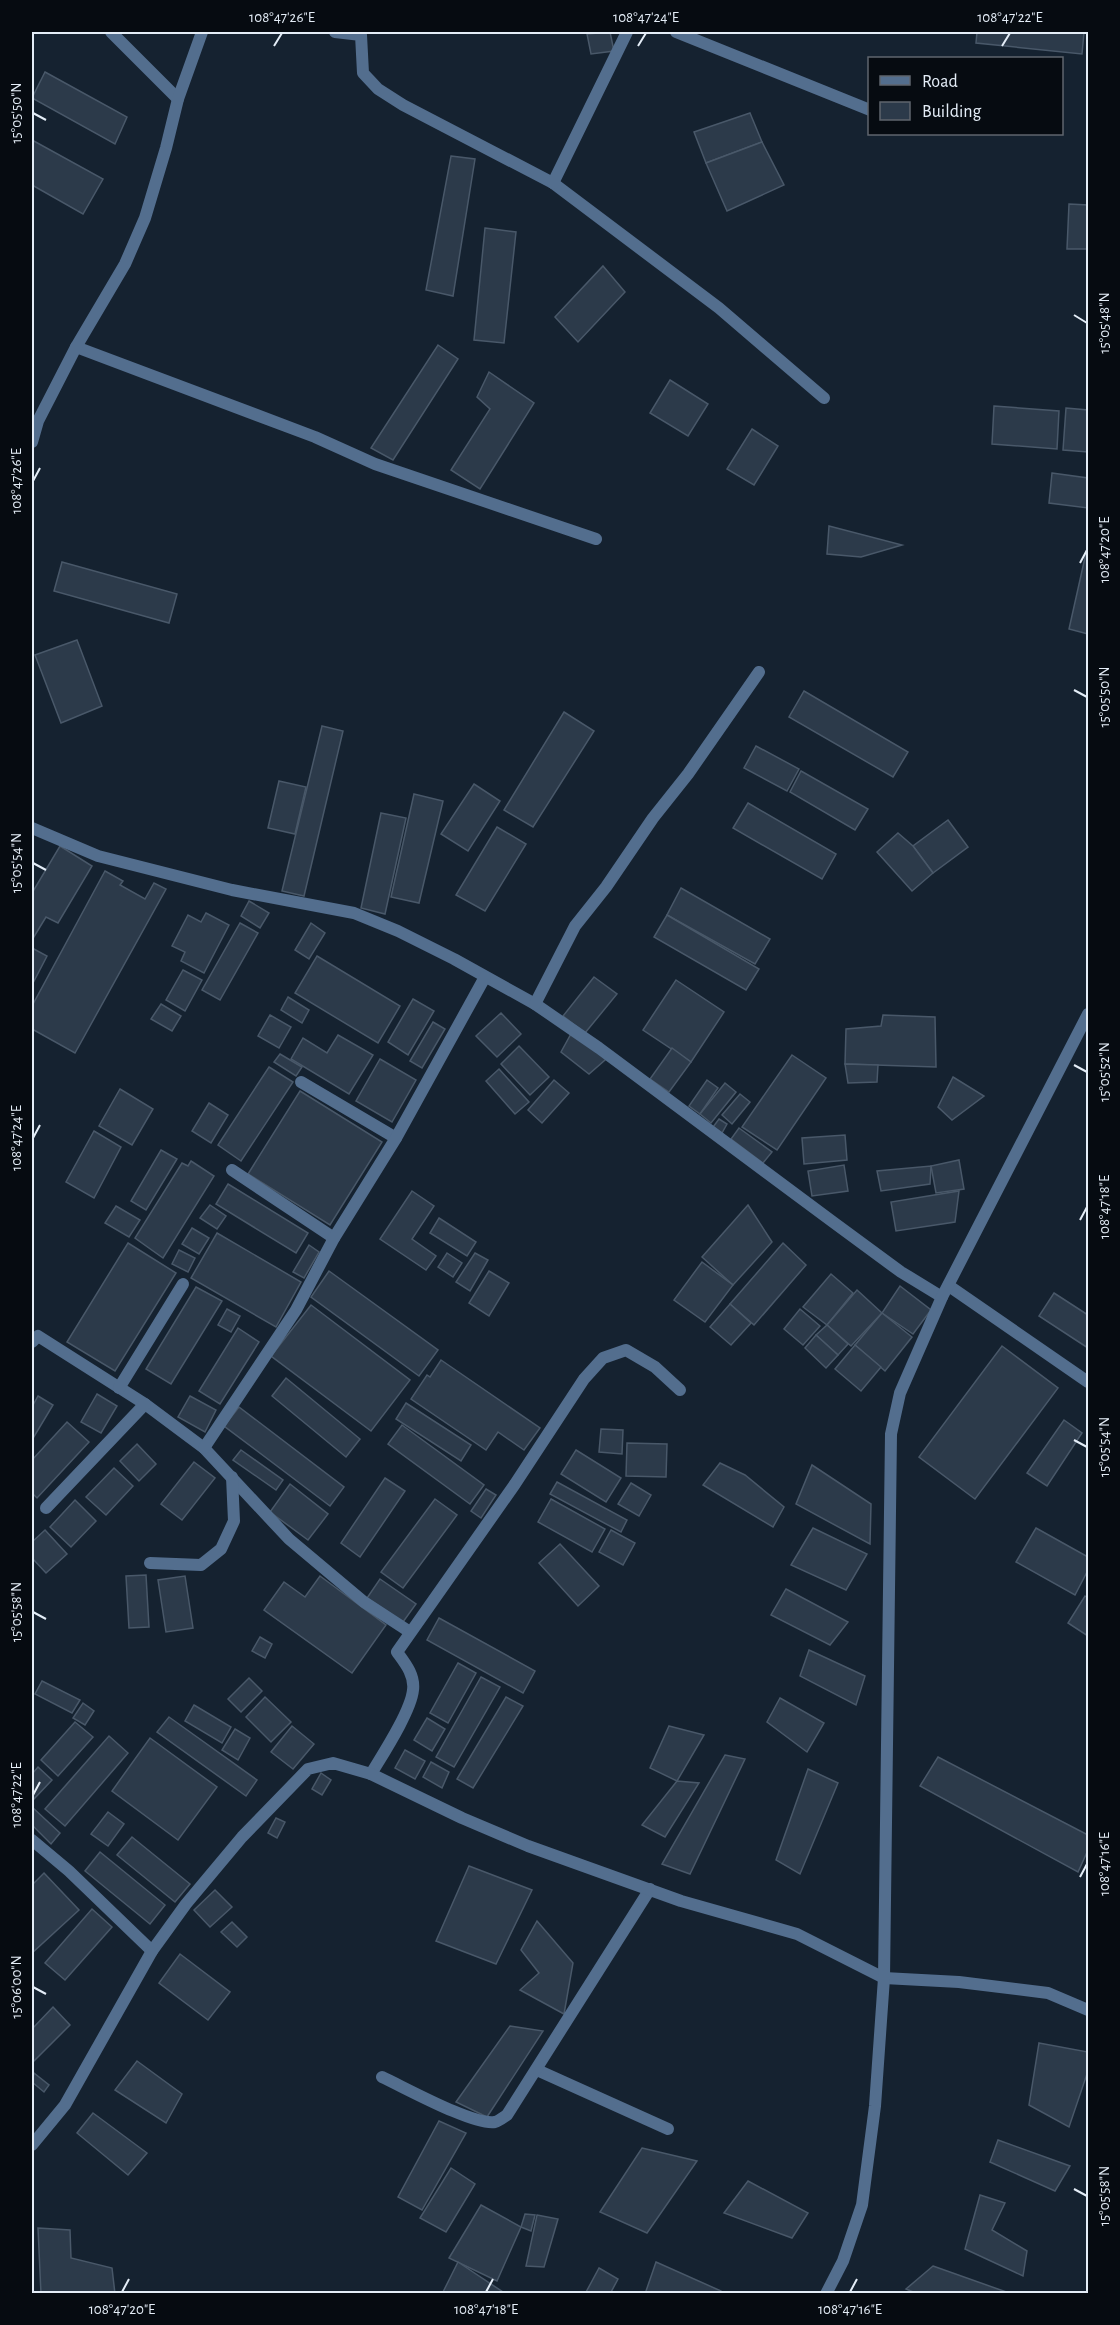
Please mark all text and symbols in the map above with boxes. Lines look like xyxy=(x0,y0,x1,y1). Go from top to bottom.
text: 108°47'26"E xyxy=(249,10,315,25)
text: 108°47'24"E xyxy=(613,10,679,25)
text: 108°47'22"E xyxy=(977,10,1043,25)
legend xyxy=(868,57,1063,135)
text: Road xyxy=(922,73,958,91)
text: 15°05'50"N xyxy=(9,82,24,144)
text: Building xyxy=(922,103,982,121)
text: 15°05'48"N xyxy=(1097,292,1112,354)
text: 108°47'26"E xyxy=(9,448,24,514)
text: 108°47'20"E xyxy=(1097,517,1112,583)
text: 15°05'50"N xyxy=(1097,666,1112,728)
text: 15°05'54"N xyxy=(9,833,24,893)
text: 15°05'52"N xyxy=(1097,1042,1112,1102)
text: 108°47'24"E xyxy=(9,1105,24,1171)
text: 108°47'18"E xyxy=(1097,1175,1112,1239)
text: 15°05'54"N xyxy=(1097,1417,1112,1477)
text: 15°05'58"N xyxy=(9,1582,24,1642)
text: 108°47'22"E xyxy=(9,1762,24,1828)
text: 108°47'16"E xyxy=(1097,1832,1112,1896)
text: 15°06'00"N xyxy=(9,1955,24,2019)
text: 15°05'58"N xyxy=(1097,2166,1112,2226)
text: 108°47'20"E xyxy=(89,2302,155,2317)
text: 108°47'18"E xyxy=(454,2302,518,2317)
text: 108°47'16"E xyxy=(818,2302,882,2317)

